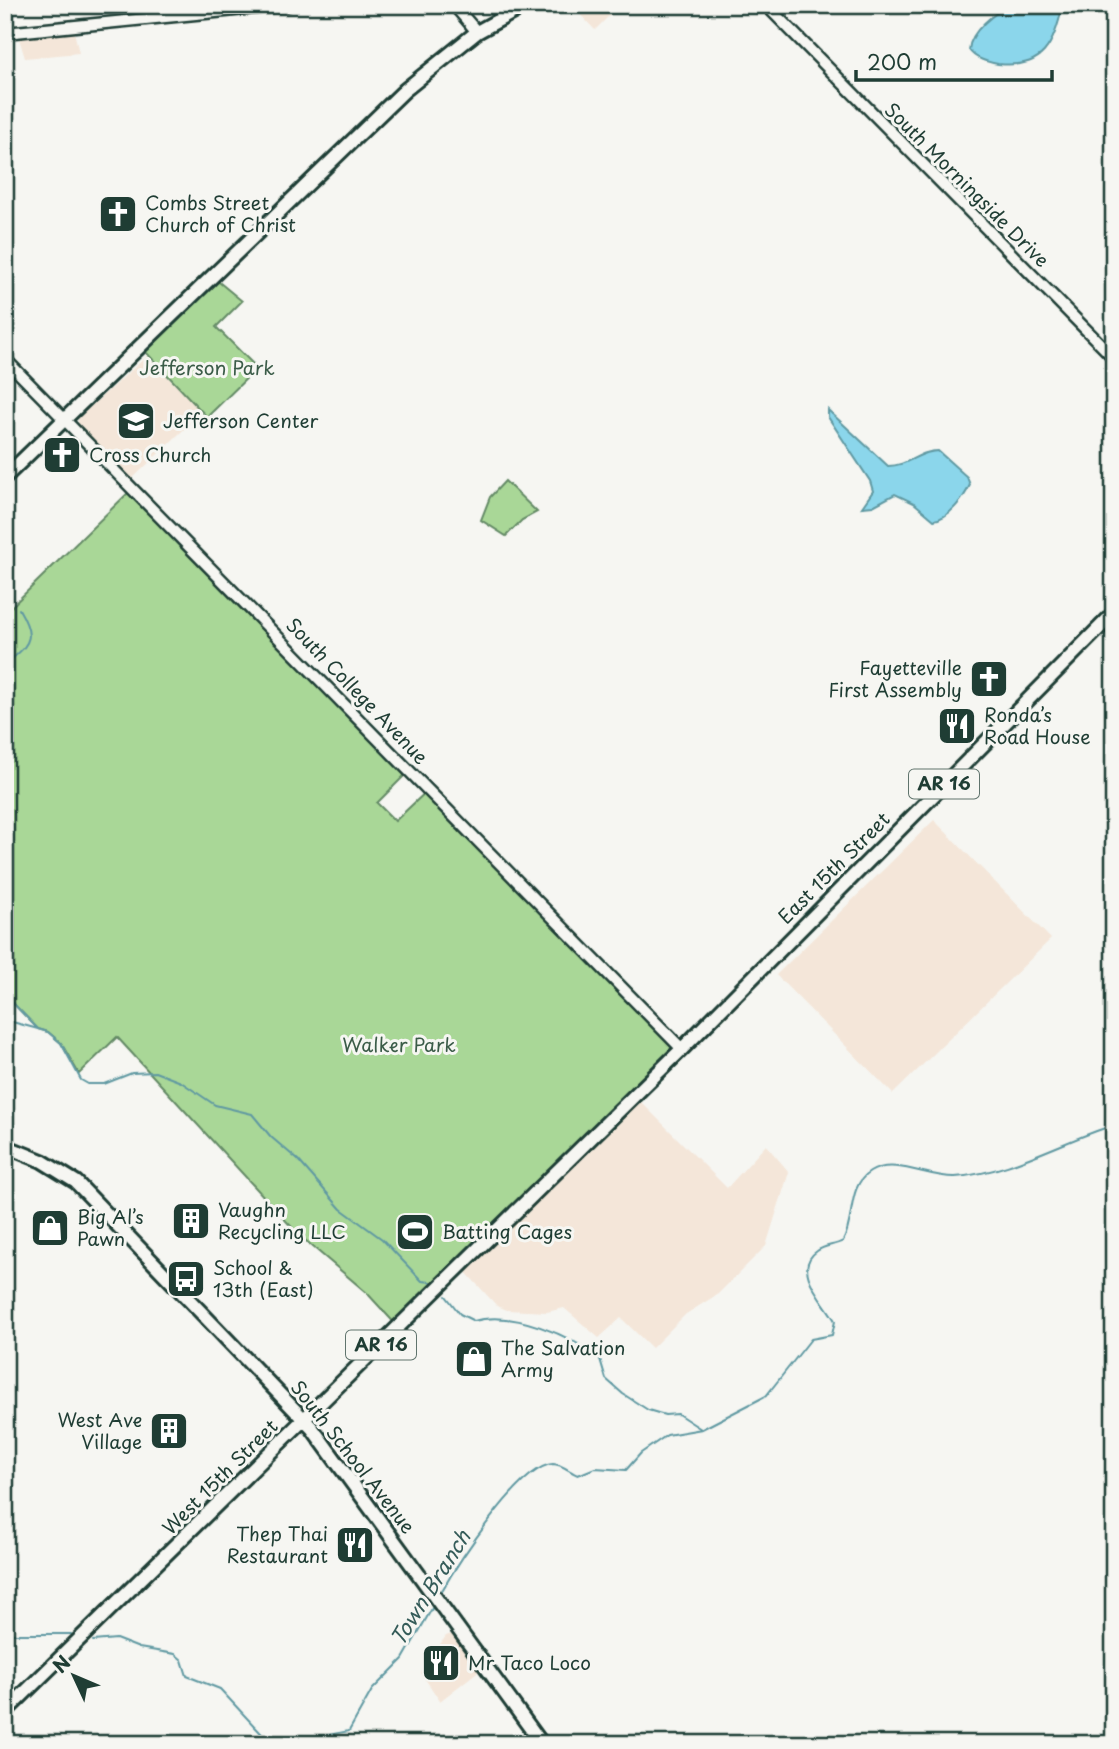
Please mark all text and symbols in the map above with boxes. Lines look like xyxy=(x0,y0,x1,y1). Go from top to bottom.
scale bar xyxy=(856,38,1052,82)
text: 200 m xyxy=(867,45,937,77)
street label: South Morningside Drive xyxy=(879,96,1056,273)
place label: Combs Street Church of Christ xyxy=(145,188,296,238)
church icon: Combs Street Church of Christ xyxy=(97,193,139,235)
park label: Jefferson Park xyxy=(139,353,275,381)
school or university icon: Jefferson Center xyxy=(115,400,157,442)
place label: Jefferson Center xyxy=(163,406,318,434)
church icon: Cross Church xyxy=(41,434,83,476)
place label: Cross Church xyxy=(89,440,211,468)
street label: South College Avenue xyxy=(280,611,435,770)
place label: Fayetteville First Assembly xyxy=(828,653,962,703)
church icon: Fayetteville First Assembly xyxy=(968,658,1010,700)
place label: Ronda’s Road House xyxy=(984,700,1091,750)
restaurant icon: Ronda’s Road House xyxy=(936,705,978,747)
road number: AR 16 xyxy=(909,770,979,798)
street label: East 15th Street xyxy=(771,805,896,930)
park label: Walker Park xyxy=(342,1030,456,1058)
place label: Vaughn Recycling LLC xyxy=(218,1195,346,1245)
building icon: Vaughn Recycling LLC xyxy=(170,1200,212,1242)
place label: Big Al’s Pawn xyxy=(77,1202,144,1252)
shop icon: Big Al’s Pawn xyxy=(29,1207,71,1249)
sports icon: Batting Cages xyxy=(394,1211,436,1253)
place label: Batting Cages xyxy=(442,1217,572,1245)
place label: School & 13th (East) xyxy=(213,1253,314,1303)
bus stop icon: School & 13th (East) xyxy=(165,1258,207,1300)
road number: AR 16 xyxy=(346,1330,416,1360)
place label: The Salvation Army xyxy=(501,1333,625,1383)
shop icon: The Salvation Army xyxy=(453,1338,495,1380)
street label: South School Avenue xyxy=(285,1374,422,1539)
place label: West Ave Village xyxy=(58,1405,142,1455)
building icon: West Ave Village xyxy=(148,1410,190,1452)
street label: West 15th Street xyxy=(155,1412,284,1540)
place label: Thep Thai Restaurant xyxy=(226,1519,328,1569)
water label: Town Branch xyxy=(381,1523,478,1651)
restaurant icon: Thep Thai Restaurant xyxy=(334,1524,376,1566)
north arrow xyxy=(38,1640,108,1710)
restaurant icon: Mr Taco Loco xyxy=(420,1642,462,1684)
text: N xyxy=(46,1648,76,1679)
place label: Mr Taco Loco xyxy=(468,1648,591,1676)

